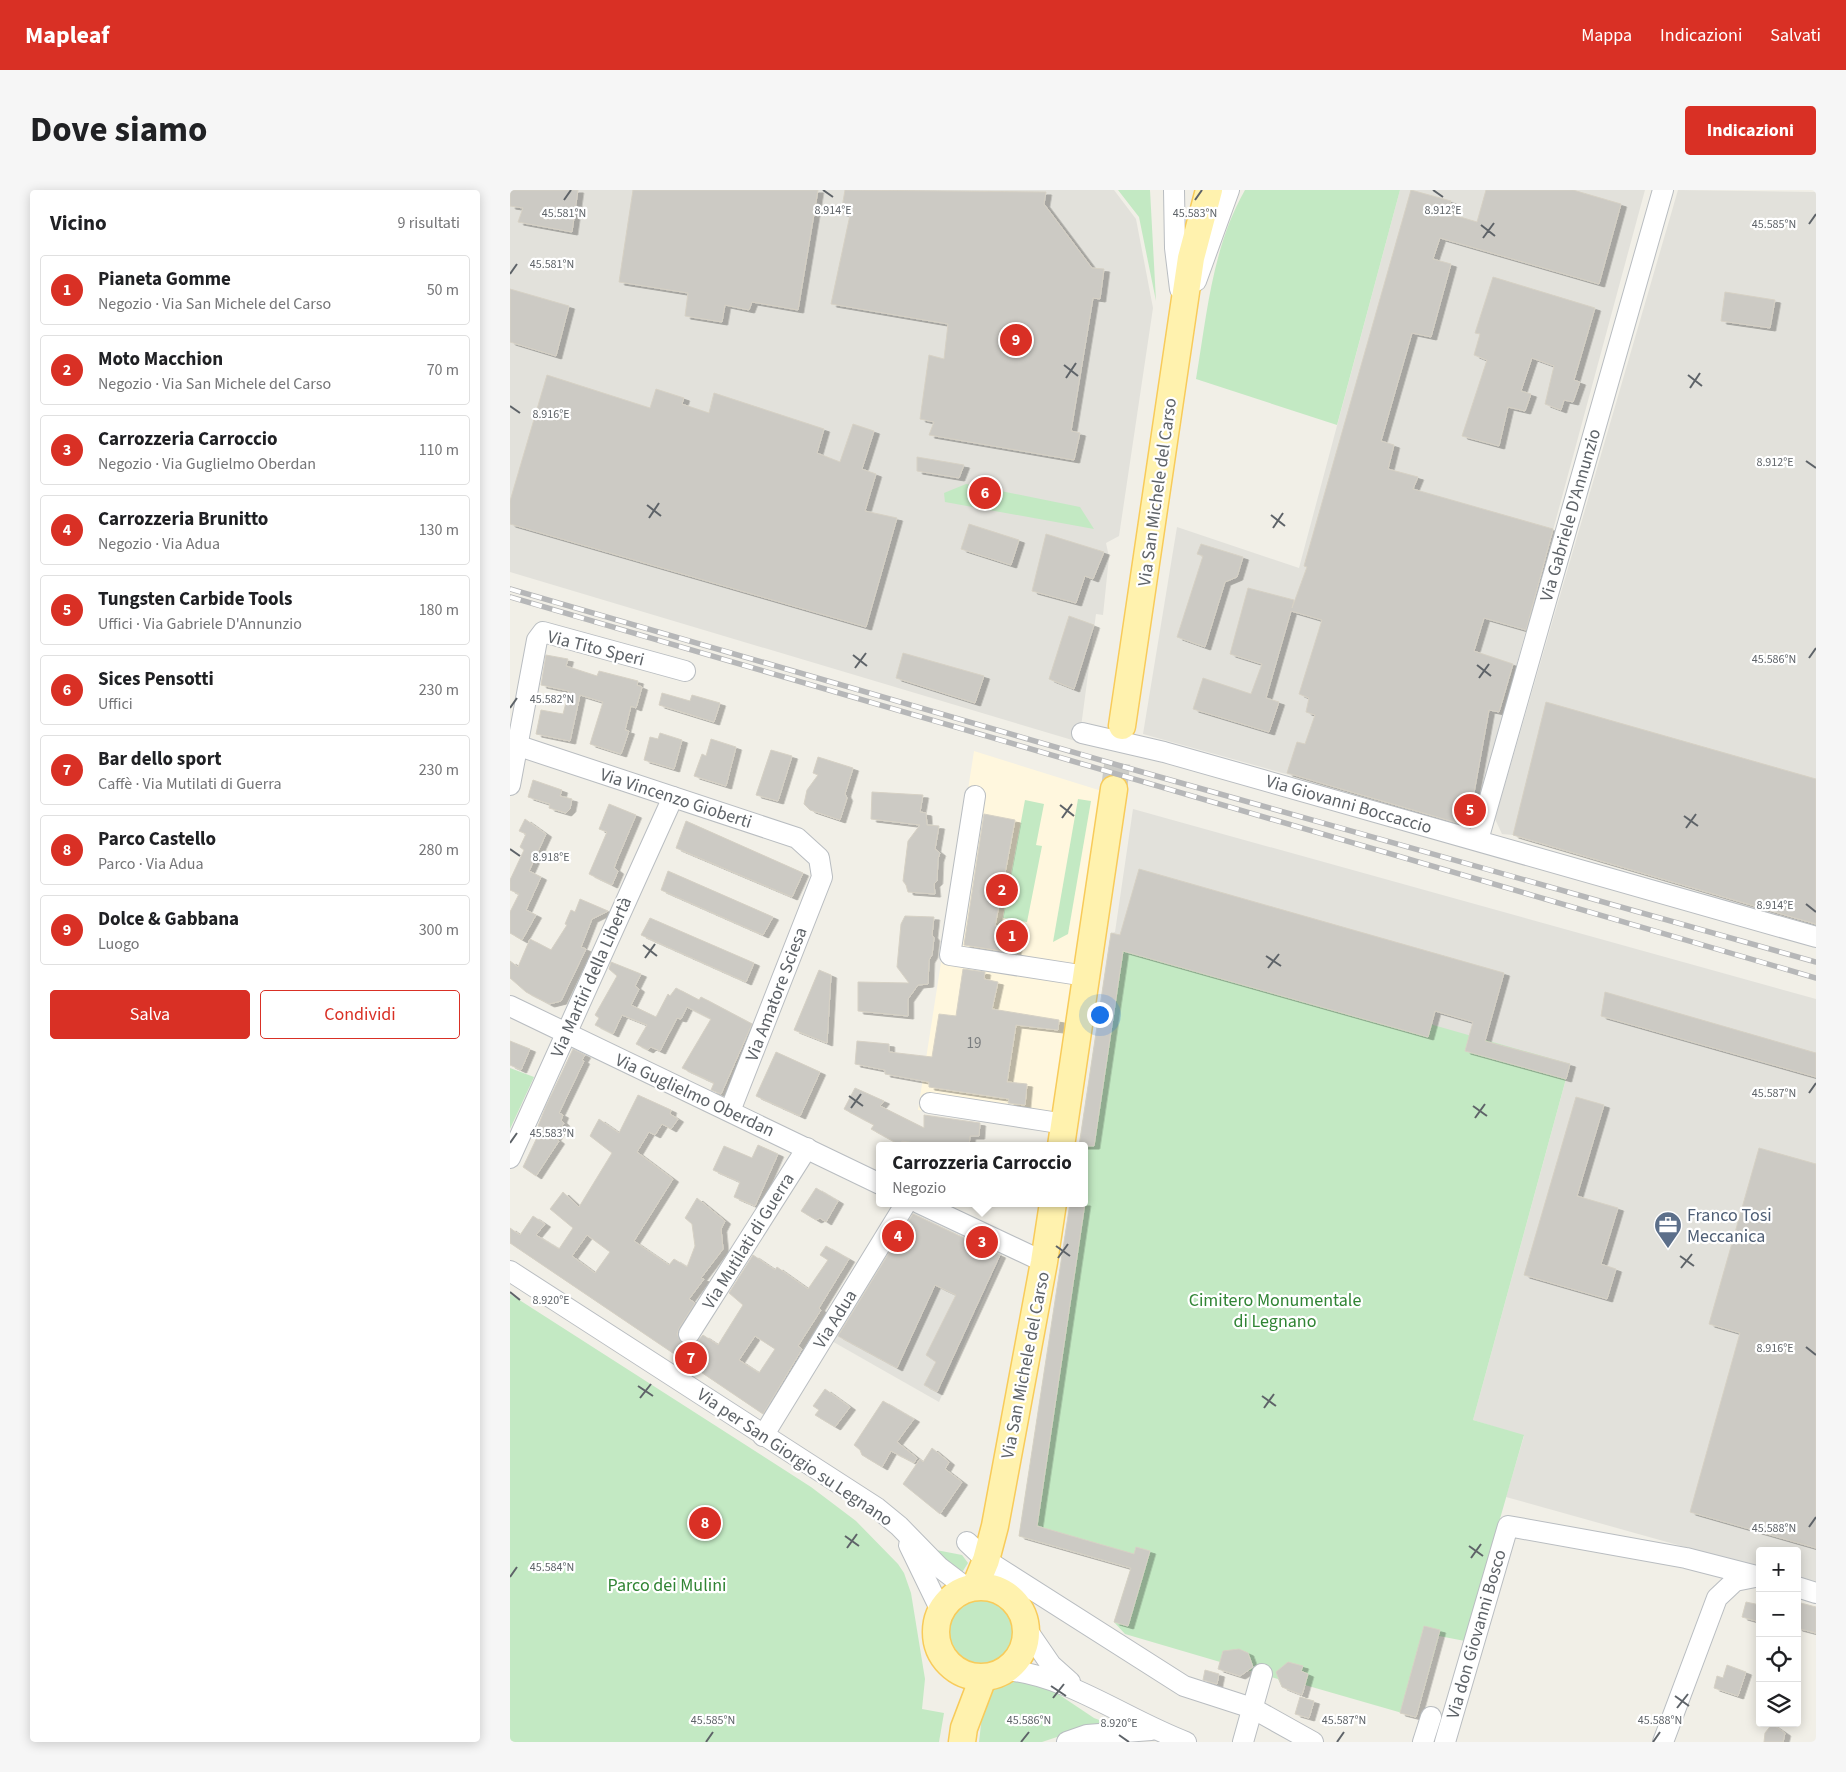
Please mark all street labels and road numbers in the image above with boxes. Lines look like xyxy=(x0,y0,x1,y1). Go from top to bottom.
street label: Via San Michele del Carso xyxy=(1132,396,1183,588)
street label: Via Gabriele D'Annunzio xyxy=(1534,426,1607,604)
street label: Via Tito Speri xyxy=(545,624,647,673)
street label: Via Vincenzo Gioberti xyxy=(597,762,755,835)
street label: Via Giovanni Boccaccio xyxy=(1263,769,1435,840)
street label: Via Martiri della Libertà xyxy=(545,893,638,1061)
street label: Via Amatore Sciesa xyxy=(739,923,814,1065)
street label: Via Guglielmo Oberdan xyxy=(611,1048,778,1143)
street label: Via Mutilati di Guerra xyxy=(696,1168,800,1314)
street label: Via San Michele del Carso xyxy=(995,1269,1056,1461)
street label: Via Adua xyxy=(808,1285,863,1353)
street label: Via per San Giorgio su Legnano xyxy=(692,1382,898,1532)
street label: Via don Giovanni Bosco xyxy=(1440,1547,1513,1722)

